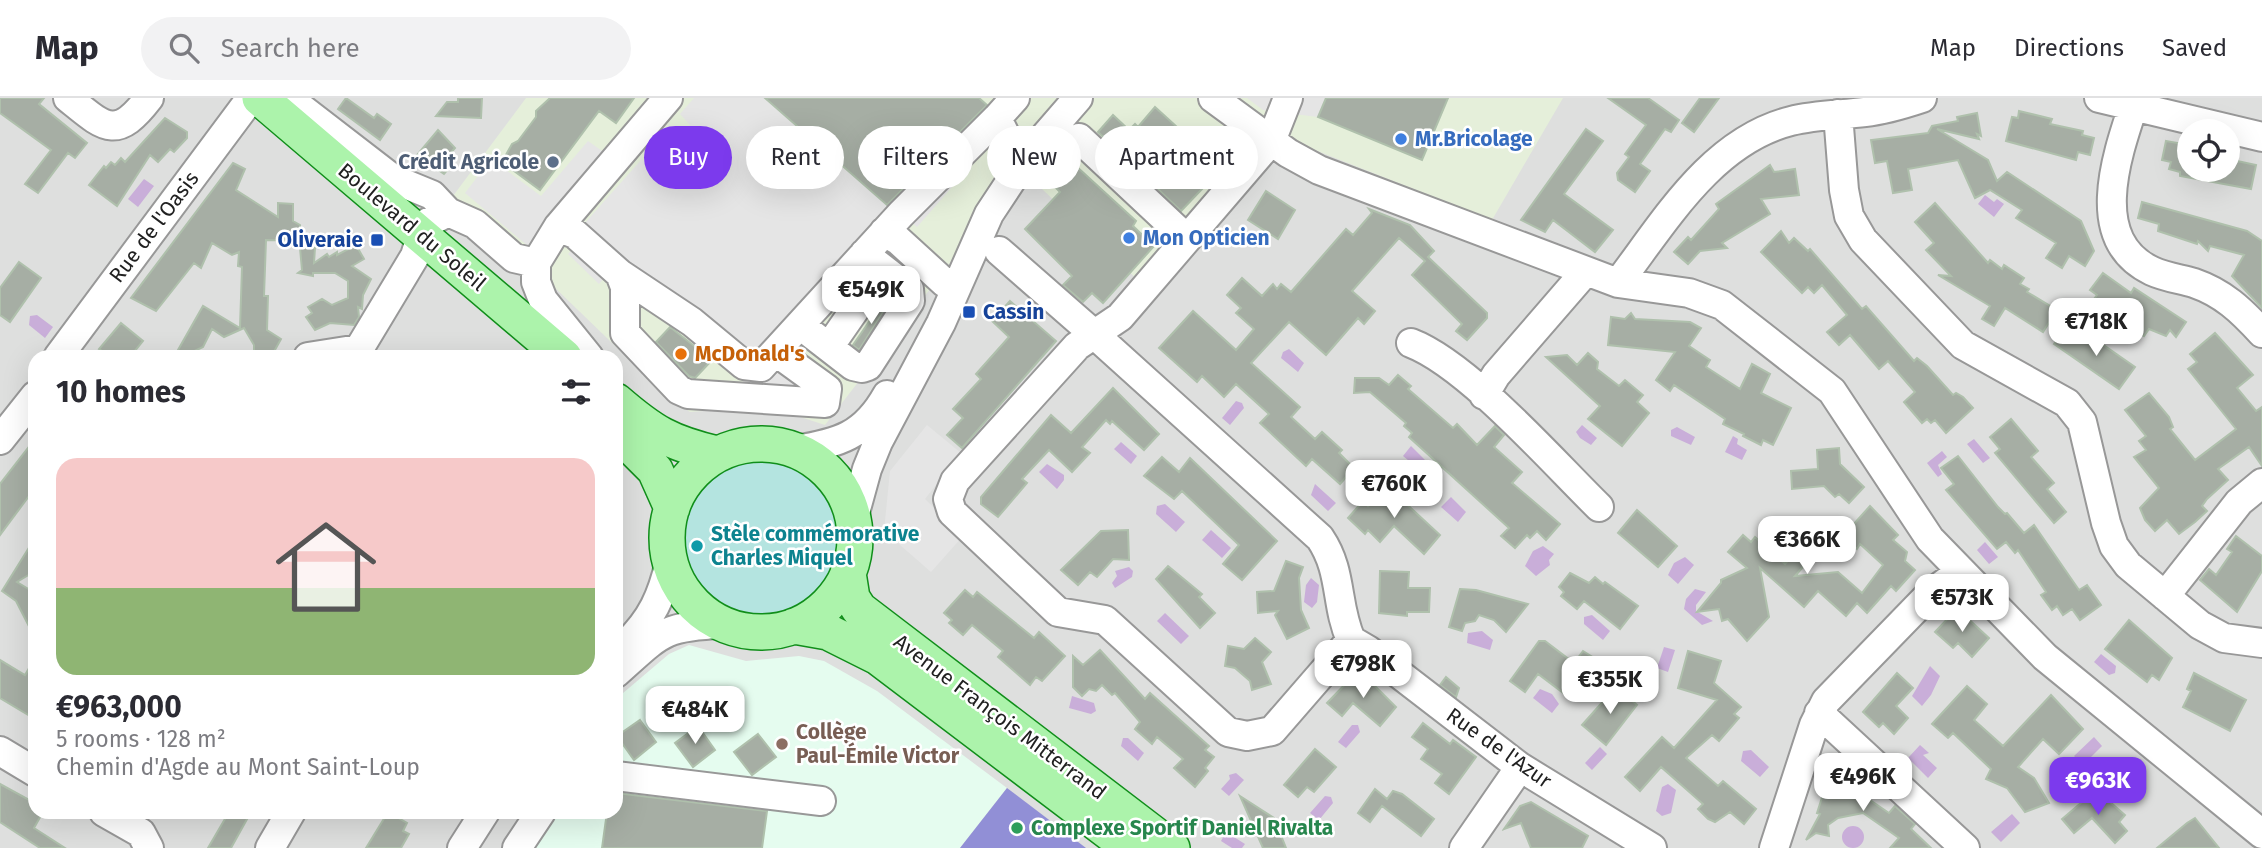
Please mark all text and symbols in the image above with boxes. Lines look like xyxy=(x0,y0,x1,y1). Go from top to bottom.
search box xyxy=(141,17,631,80)
text: Map xyxy=(35,28,99,68)
icon: search xyxy=(165,29,203,67)
text: Search here xyxy=(221,33,360,64)
text: Map xyxy=(1930,34,1976,62)
text: Directions xyxy=(2014,34,2124,62)
text: Saved xyxy=(2162,34,2227,62)
map controls xyxy=(2177,119,2240,182)
button: locate xyxy=(2177,119,2240,182)
chip: Buy xyxy=(644,126,732,189)
chip: Rent xyxy=(746,126,844,189)
chip: Filters xyxy=(858,126,973,189)
chip: New xyxy=(987,126,1081,189)
chip: Apartment xyxy=(1095,126,1258,189)
place label: Mr.Bricolage xyxy=(1415,126,1533,152)
marker: Mr.Bricolage xyxy=(1393,131,1409,147)
place label: Crédit Agricole xyxy=(398,149,539,175)
marker: Crédit Agricole xyxy=(545,154,561,170)
street label: Boulevard du Soleil xyxy=(333,157,491,297)
street label: Rue de l'Oasis xyxy=(104,166,205,288)
place label: Mon Opticien xyxy=(1143,225,1270,251)
place label: Oliveraie xyxy=(277,227,363,253)
marker: Mon Opticien xyxy=(1121,230,1137,246)
marker: Oliveraie xyxy=(369,232,385,248)
pin: €549K xyxy=(822,266,920,326)
text: €549K xyxy=(838,275,904,303)
place label: Cassin xyxy=(983,299,1044,325)
pin: €718K xyxy=(2047,299,2145,358)
marker: Cassin xyxy=(961,304,977,320)
text: €718K xyxy=(2065,307,2127,335)
place label: McDonald's xyxy=(695,341,805,367)
marker: McDonald's xyxy=(673,346,689,362)
icon: filters xyxy=(557,373,595,411)
text: 10 homes xyxy=(56,374,186,410)
pin: €760K xyxy=(1345,460,1443,520)
text: €760K xyxy=(1362,469,1426,497)
icon: home xyxy=(263,504,389,630)
pin: €366K xyxy=(1758,517,1856,576)
place label: Stèle commémorative Charles Miquel xyxy=(711,521,920,571)
text: €366K xyxy=(1774,525,1840,553)
marker: Stèle commémorative Charles Miquel xyxy=(689,538,705,554)
pin: €573K xyxy=(1913,574,2011,634)
text: €573K xyxy=(1931,583,1993,611)
street label: Avenue François Mitterrand xyxy=(889,629,1111,805)
pin: €798K xyxy=(1314,640,1412,700)
text: €798K xyxy=(1331,649,1395,677)
pin: €355K xyxy=(1561,656,1659,716)
text: €355K xyxy=(1578,665,1642,693)
pin: €484K xyxy=(646,686,744,746)
text: €963,000 xyxy=(56,689,182,725)
text: €484K xyxy=(662,695,728,723)
street label: Rue de l'Azur xyxy=(1441,702,1557,794)
place label: Collège Paul-Émile Victor xyxy=(796,719,960,769)
text: 5 rooms · 128 m² xyxy=(56,725,226,753)
marker: Collège Paul-Émile Victor xyxy=(774,736,790,752)
text: Chemin d'Agde au Mont Saint-Loup xyxy=(56,753,420,781)
pin: €496K xyxy=(1814,754,1912,813)
pin: €963K xyxy=(2049,758,2147,817)
text: €496K xyxy=(1830,762,1896,790)
text: €963K xyxy=(2065,766,2131,794)
place label: Complexe Sportif Daniel Rivalta xyxy=(1031,815,1333,841)
marker: Complexe Sportif Daniel Rivalta xyxy=(1009,820,1025,836)

